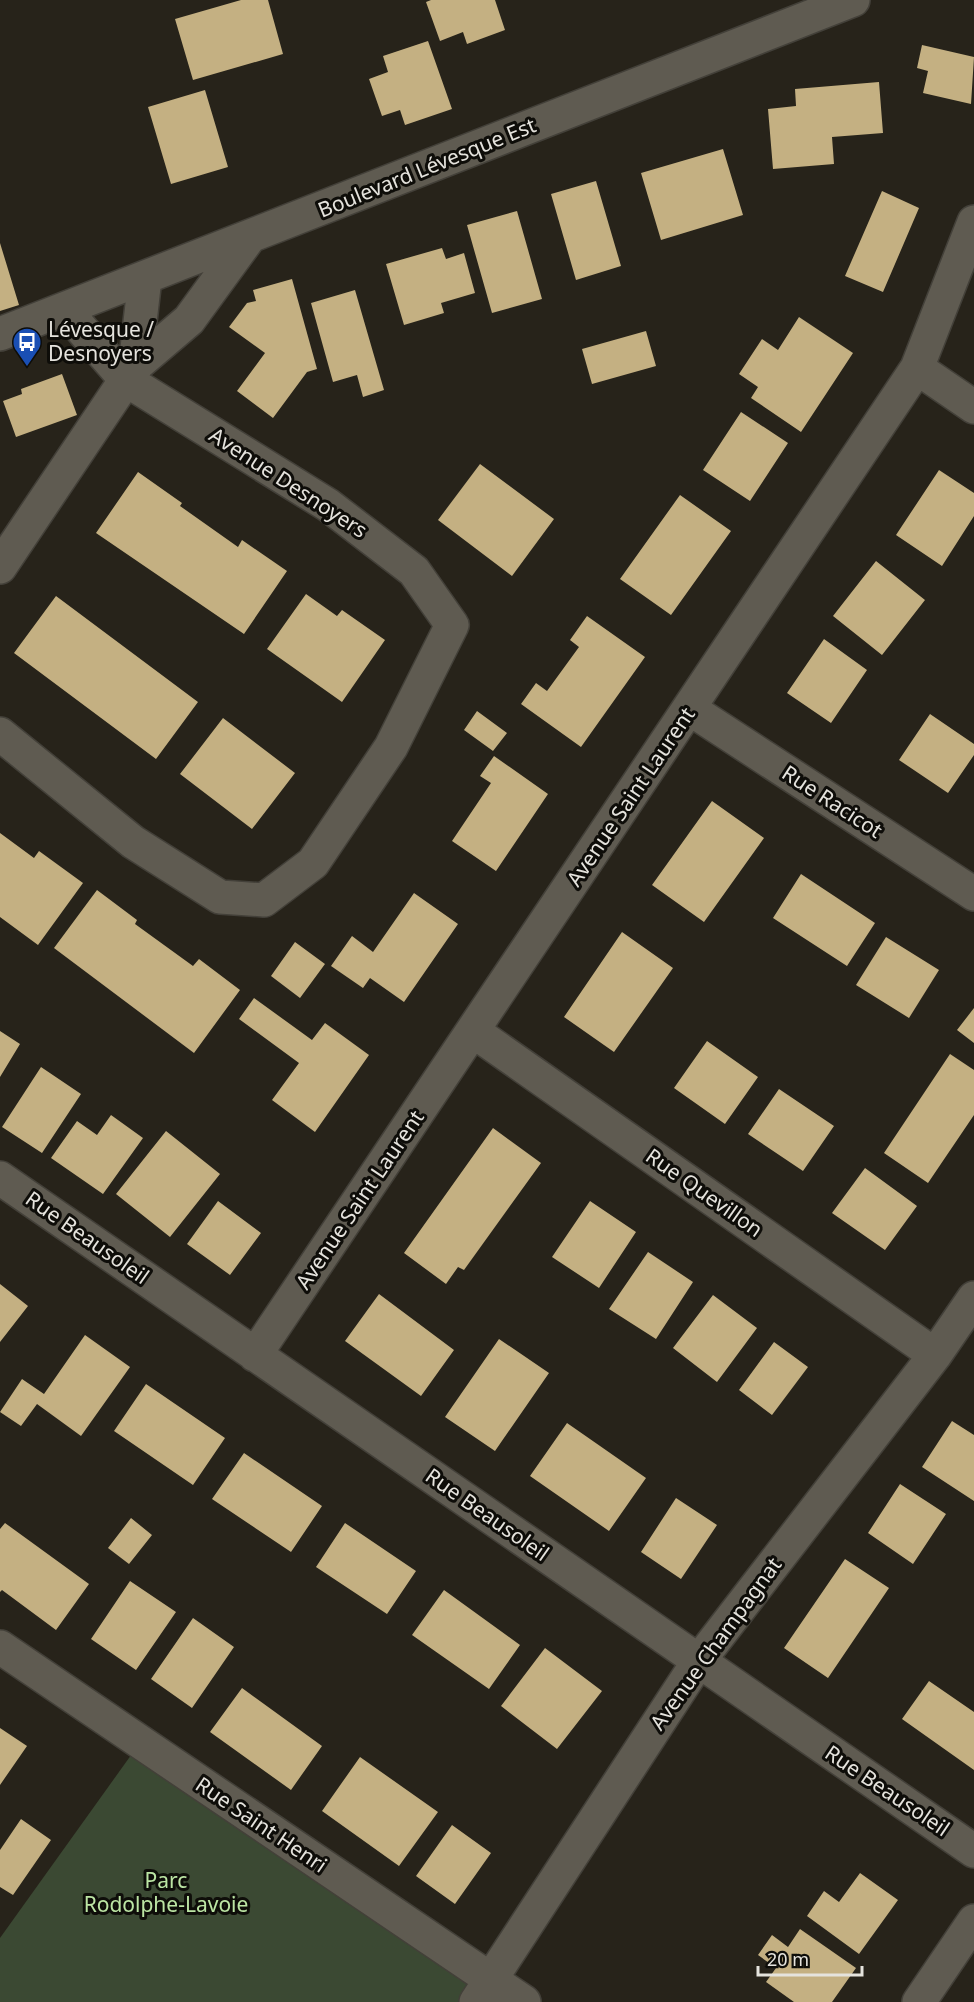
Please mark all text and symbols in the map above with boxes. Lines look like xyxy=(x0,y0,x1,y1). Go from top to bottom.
street label: Boulevard Lévesque Est xyxy=(313,110,540,224)
place label: Lévesque / Desnoyers xyxy=(48,315,154,367)
bus stop icon: Lévesque / Desnoyers xyxy=(11,326,43,368)
street label: Avenue Desnoyers xyxy=(204,421,373,544)
street label: Avenue Saint Laurent xyxy=(560,701,701,891)
street label: Rue Racicot xyxy=(777,758,888,844)
street label: Avenue Saint Laurent xyxy=(289,1104,430,1294)
street label: Rue Quevillon xyxy=(641,1141,769,1243)
street label: Rue Beausoleil xyxy=(20,1184,155,1290)
street label: Rue Beausoleil xyxy=(420,1461,555,1567)
street label: Avenue Champagnat xyxy=(643,1551,788,1735)
street label: Rue Beausoleil xyxy=(820,1738,955,1842)
street label: Rue Saint Henri xyxy=(190,1770,333,1878)
park label: Parc Rodolphe-Lavoie xyxy=(84,1866,248,1918)
scale bar xyxy=(758,1939,862,1977)
text: 20 m xyxy=(767,1947,809,1971)

